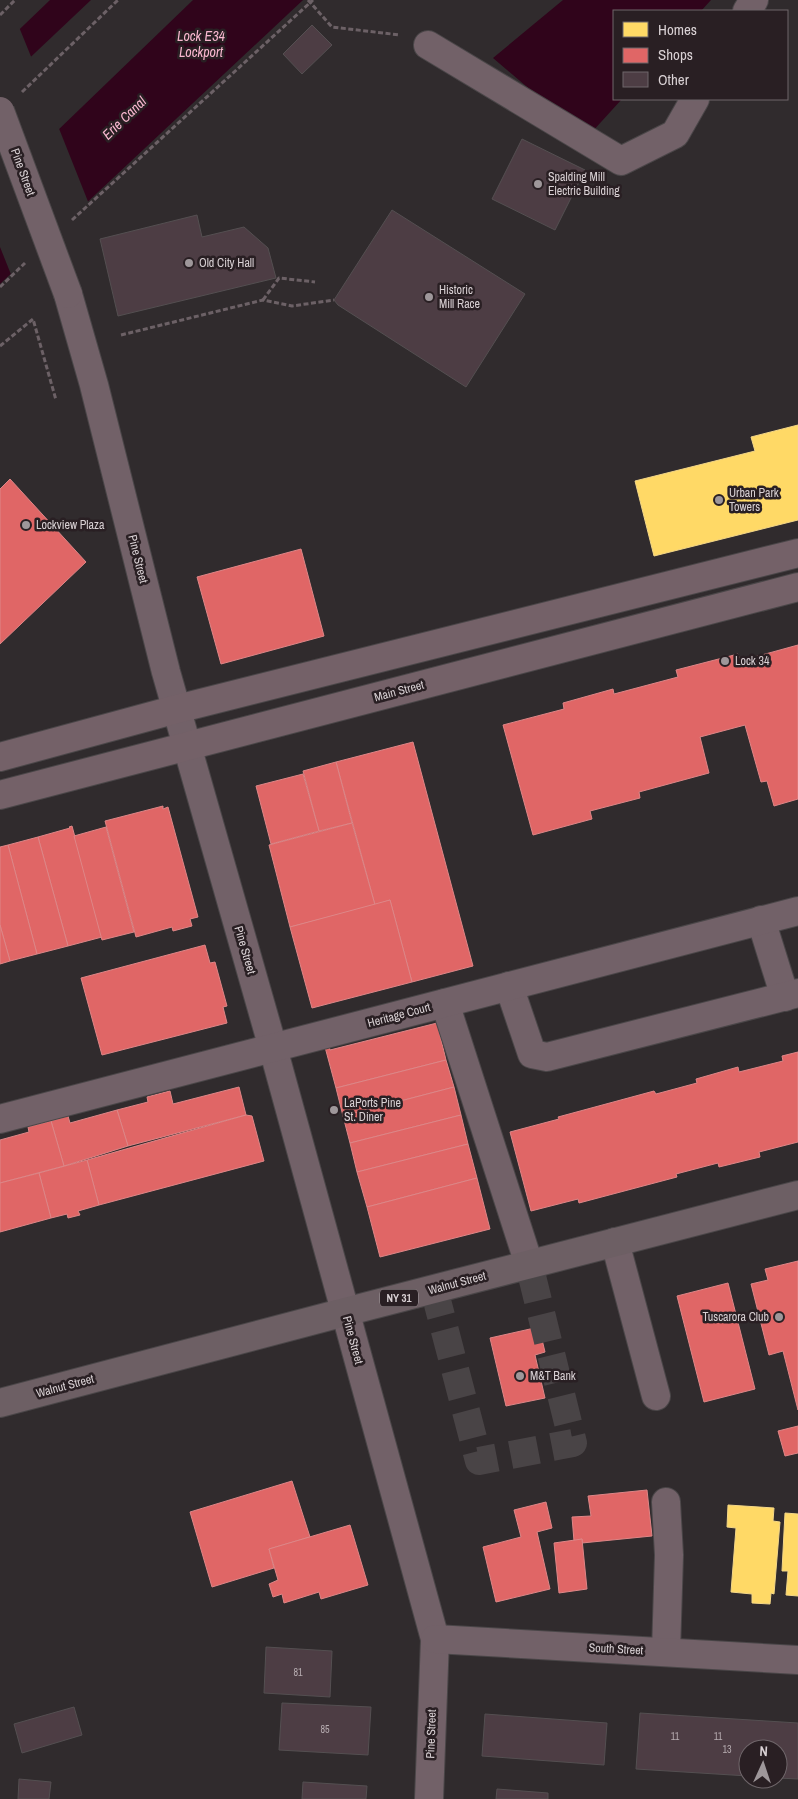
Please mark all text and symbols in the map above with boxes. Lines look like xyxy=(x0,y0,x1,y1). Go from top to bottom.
legend xyxy=(613,10,788,100)
text: Homes xyxy=(658,19,697,40)
water label: Lock E34 Lockport xyxy=(177,27,226,61)
text: Shops xyxy=(658,44,693,65)
text: Other xyxy=(658,69,689,90)
water label: Erie Canal xyxy=(98,92,150,143)
street label: Pine Street xyxy=(7,146,39,198)
place label: Spalding Mill Electric Building xyxy=(548,169,620,199)
marker: Spalding Mill Electric Building xyxy=(532,178,544,190)
place label: Old City Hall xyxy=(199,255,254,271)
marker: Old City Hall xyxy=(183,257,195,269)
place label: Historic Mill Race xyxy=(439,282,480,312)
marker: Historic Mill Race xyxy=(423,291,435,303)
place label: Urban Park Towers xyxy=(729,485,779,515)
marker: Urban Park Towers xyxy=(713,494,725,506)
place label: Lockview Plaza xyxy=(36,517,105,533)
marker: Lockview Plaza xyxy=(20,519,32,531)
street label: Pine Street xyxy=(124,533,152,585)
place label: Lock 34 xyxy=(735,653,770,669)
marker: Lock 34 xyxy=(719,655,731,667)
street label: Main Street xyxy=(372,677,426,705)
street label: Pine Street xyxy=(231,924,260,976)
street label: Heritage Court xyxy=(366,999,432,1031)
place label: LaPorts Pine St. Diner xyxy=(344,1095,401,1125)
marker: LaPorts Pine St. Diner xyxy=(328,1104,340,1116)
street label: Walnut Street xyxy=(426,1268,488,1298)
road number: NY 31 xyxy=(380,1290,418,1306)
place label: Tuscarora Club xyxy=(703,1309,769,1325)
marker: Tuscarora Club xyxy=(773,1311,785,1323)
street label: Pine Street xyxy=(339,1314,367,1366)
place label: M&T Bank xyxy=(530,1368,576,1384)
marker: M&T Bank xyxy=(514,1370,526,1382)
street label: Walnut Street xyxy=(34,1371,96,1401)
street label: South Street xyxy=(588,1640,644,1658)
house number: 81 xyxy=(293,1666,303,1679)
street label: Pine Street xyxy=(422,1709,440,1759)
house number: 85 xyxy=(320,1723,330,1736)
house number: 11 xyxy=(671,1730,680,1743)
house number: 11 xyxy=(714,1730,723,1743)
north arrow xyxy=(738,1739,788,1789)
text: N xyxy=(759,1742,768,1760)
house number: 13 xyxy=(722,1743,732,1756)

